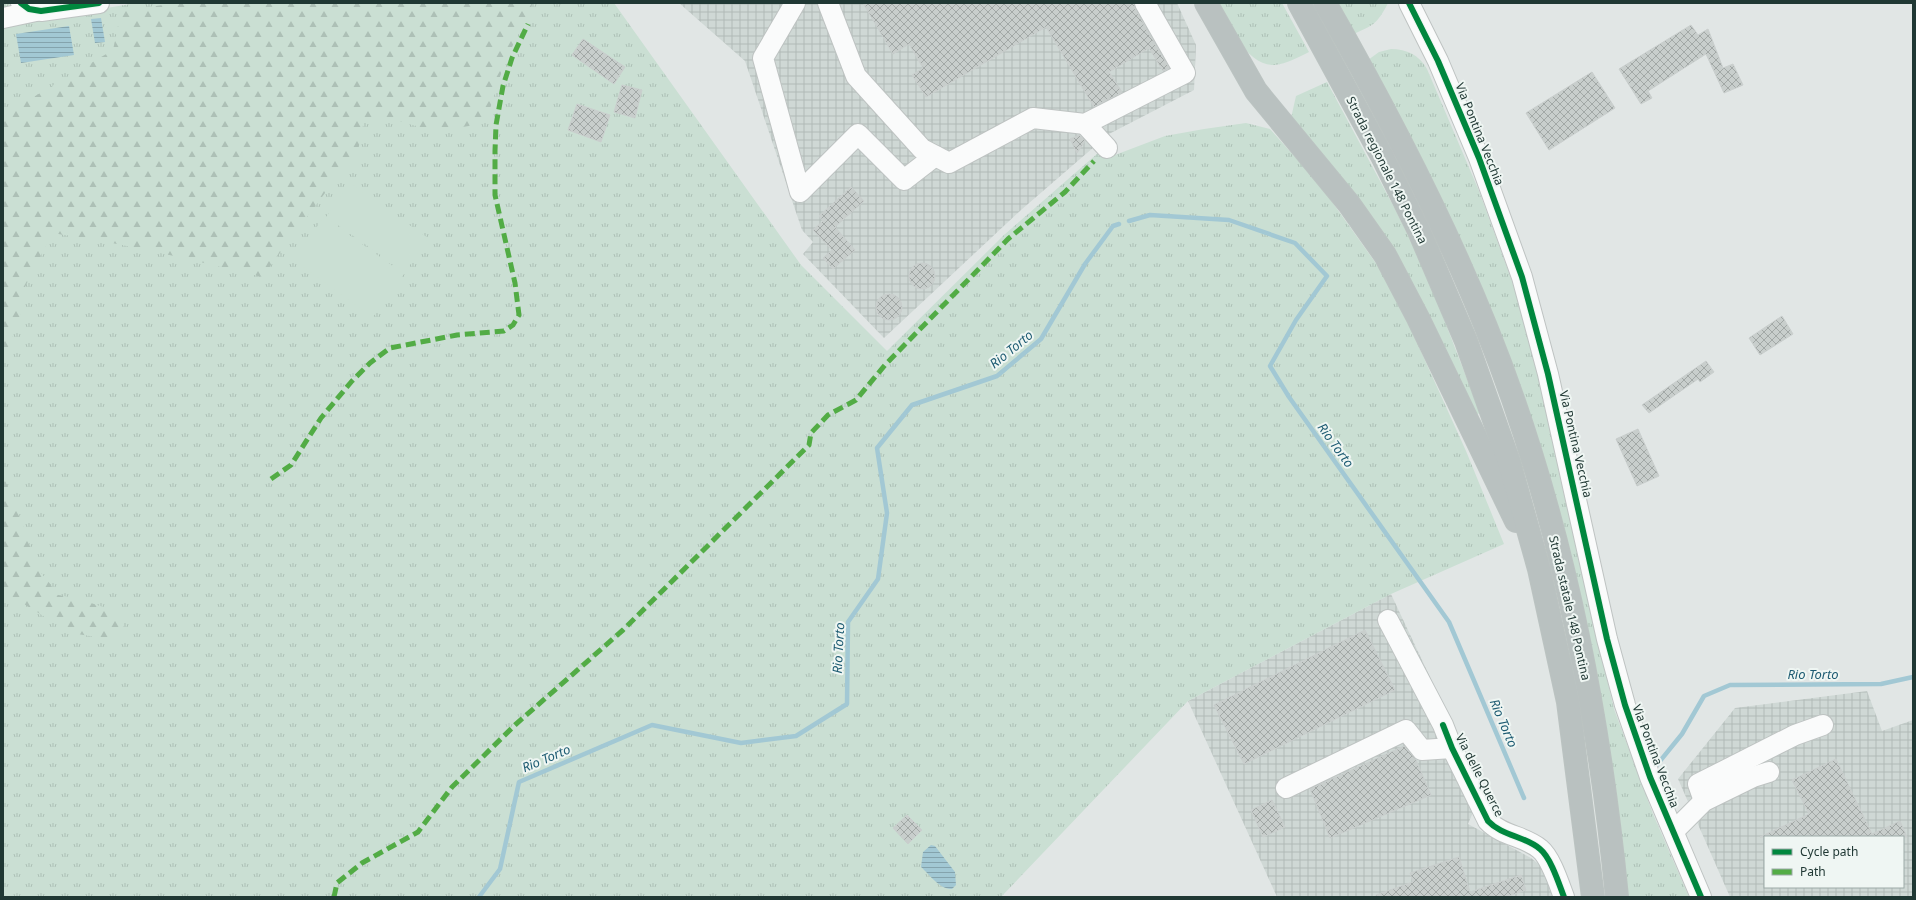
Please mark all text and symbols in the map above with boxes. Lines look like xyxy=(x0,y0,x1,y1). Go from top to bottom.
street label: Via Pontina Vecchia xyxy=(1452,80,1508,188)
street label: Strada regionale 148 Pontina xyxy=(1342,93,1432,247)
water label: Rio Torto xyxy=(985,326,1037,372)
street label: Via Pontina Vecchia xyxy=(1555,389,1597,499)
water label: Rio Torto xyxy=(1314,419,1358,471)
street label: Strada statale 148 Pontina xyxy=(1545,534,1595,682)
water label: Rio Torto xyxy=(828,622,848,674)
water label: Rio Torto xyxy=(1787,665,1839,683)
water label: Rio Torto xyxy=(1486,696,1522,750)
street label: Via Pontina Vecchia xyxy=(1628,702,1684,810)
street label: Via delle Querce xyxy=(1452,731,1508,820)
water label: Rio Torto xyxy=(519,740,573,776)
legend xyxy=(1764,836,1904,888)
text: Cycle path xyxy=(1800,843,1858,860)
text: Path xyxy=(1800,863,1826,880)

